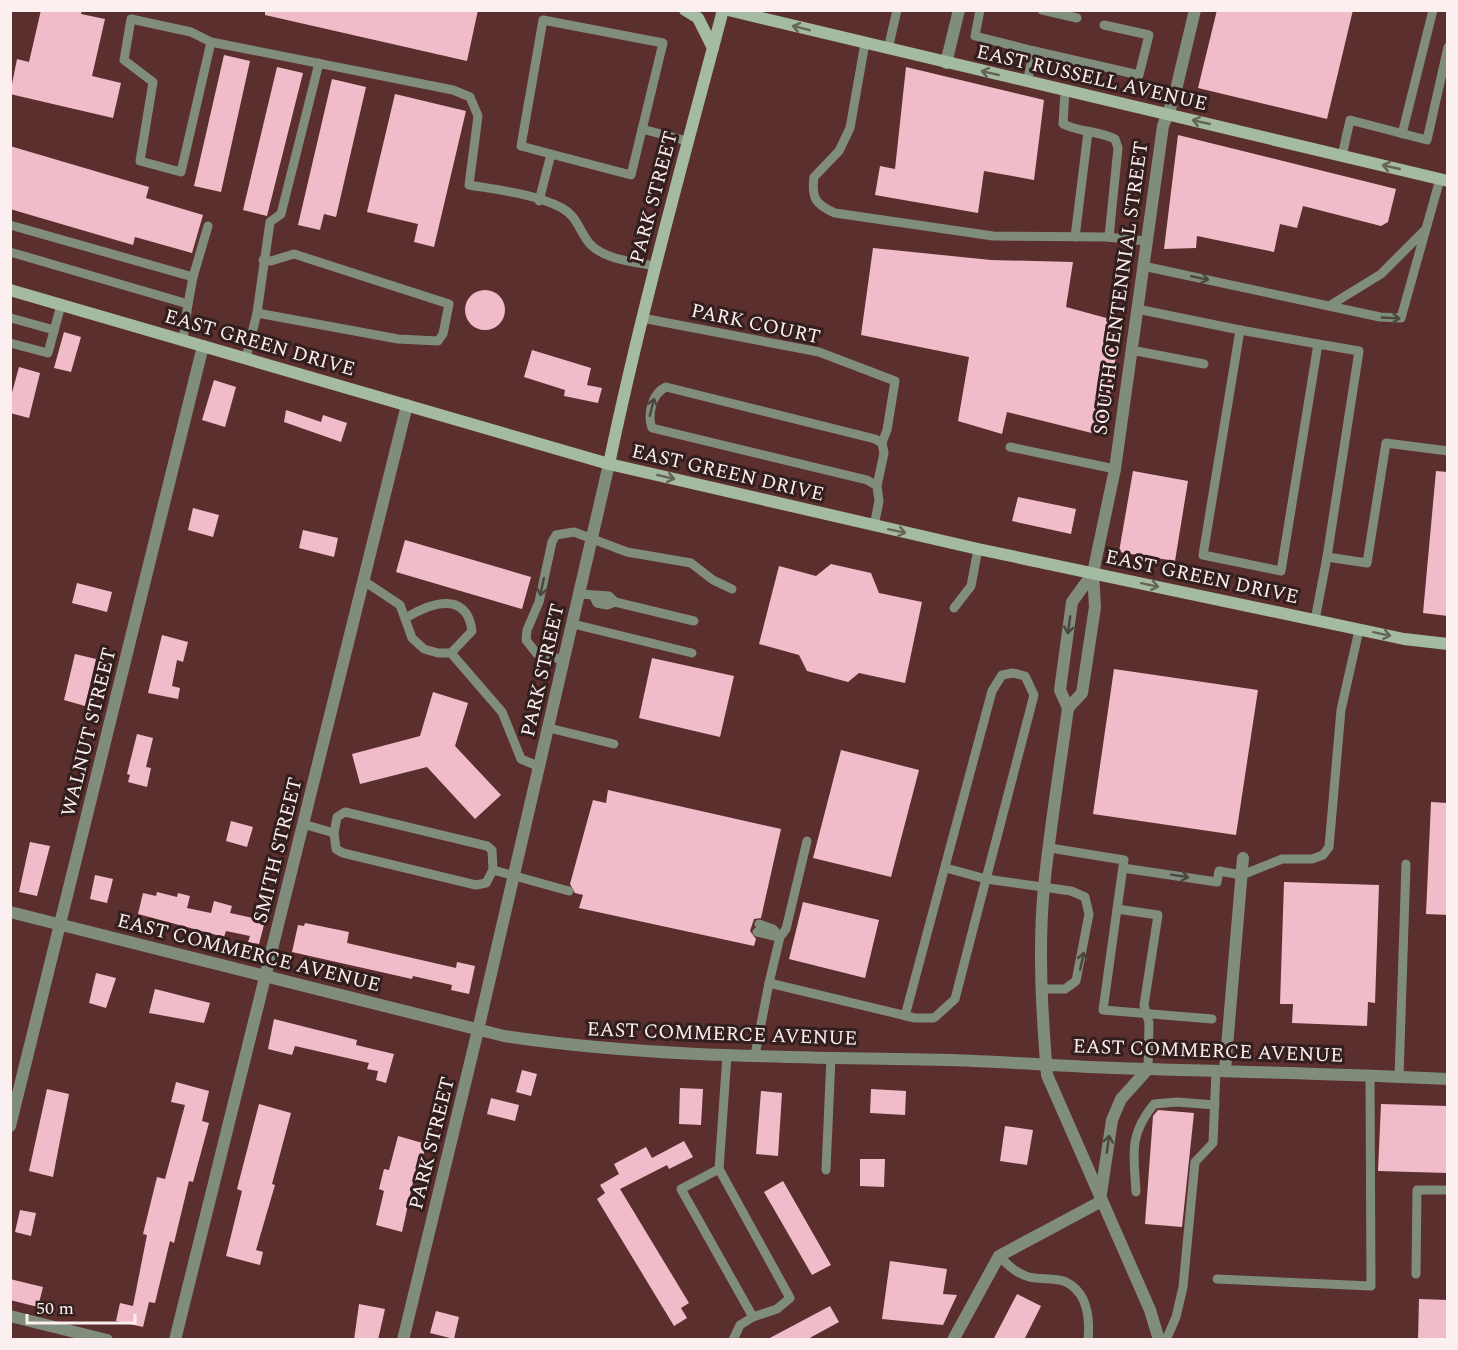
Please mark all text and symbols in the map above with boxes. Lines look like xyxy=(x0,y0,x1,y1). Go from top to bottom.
one-way arrow xyxy=(792,21,811,33)
street label: EAST RUSSELL AVENUE xyxy=(973,37,1210,119)
one-way arrow xyxy=(981,67,1000,79)
one-way arrow xyxy=(1192,116,1211,128)
street label: PARK STREET xyxy=(622,128,686,267)
street label: SOUTH CENTENNIAL STREET xyxy=(1086,139,1156,437)
one-way arrow xyxy=(1381,161,1401,172)
one-way arrow xyxy=(1190,273,1209,285)
street label: PARK COURT xyxy=(688,296,823,352)
street label: EAST GREEN DRIVE xyxy=(161,301,359,385)
one-way arrow xyxy=(1380,312,1400,323)
one-way arrow xyxy=(647,397,659,416)
street label: EAST GREEN DRIVE xyxy=(628,436,827,510)
one-way arrow xyxy=(656,472,675,484)
one-way arrow xyxy=(886,526,906,537)
street label: EAST GREEN DRIVE xyxy=(1102,542,1301,612)
one-way arrow xyxy=(536,577,548,596)
one-way arrow xyxy=(1140,580,1159,591)
street label: PARK STREET xyxy=(513,601,573,740)
one-way arrow xyxy=(1063,615,1074,634)
one-way arrow xyxy=(1371,629,1391,640)
street label: WALNUT STREET xyxy=(53,644,124,820)
street label: SMITH STREET xyxy=(245,774,311,926)
one-way arrow xyxy=(1170,871,1190,882)
street label: EAST COMMERCE AVENUE xyxy=(114,906,384,1000)
one-way arrow xyxy=(1076,951,1088,970)
street label: EAST COMMERCE AVENUE xyxy=(586,1014,858,1054)
street label: EAST COMMERCE AVENUE xyxy=(1072,1031,1344,1071)
street label: PARK STREET xyxy=(401,1074,463,1213)
one-way arrow xyxy=(1103,1134,1114,1154)
scale bar xyxy=(27,1287,135,1325)
text: 50 m xyxy=(36,1295,74,1322)

